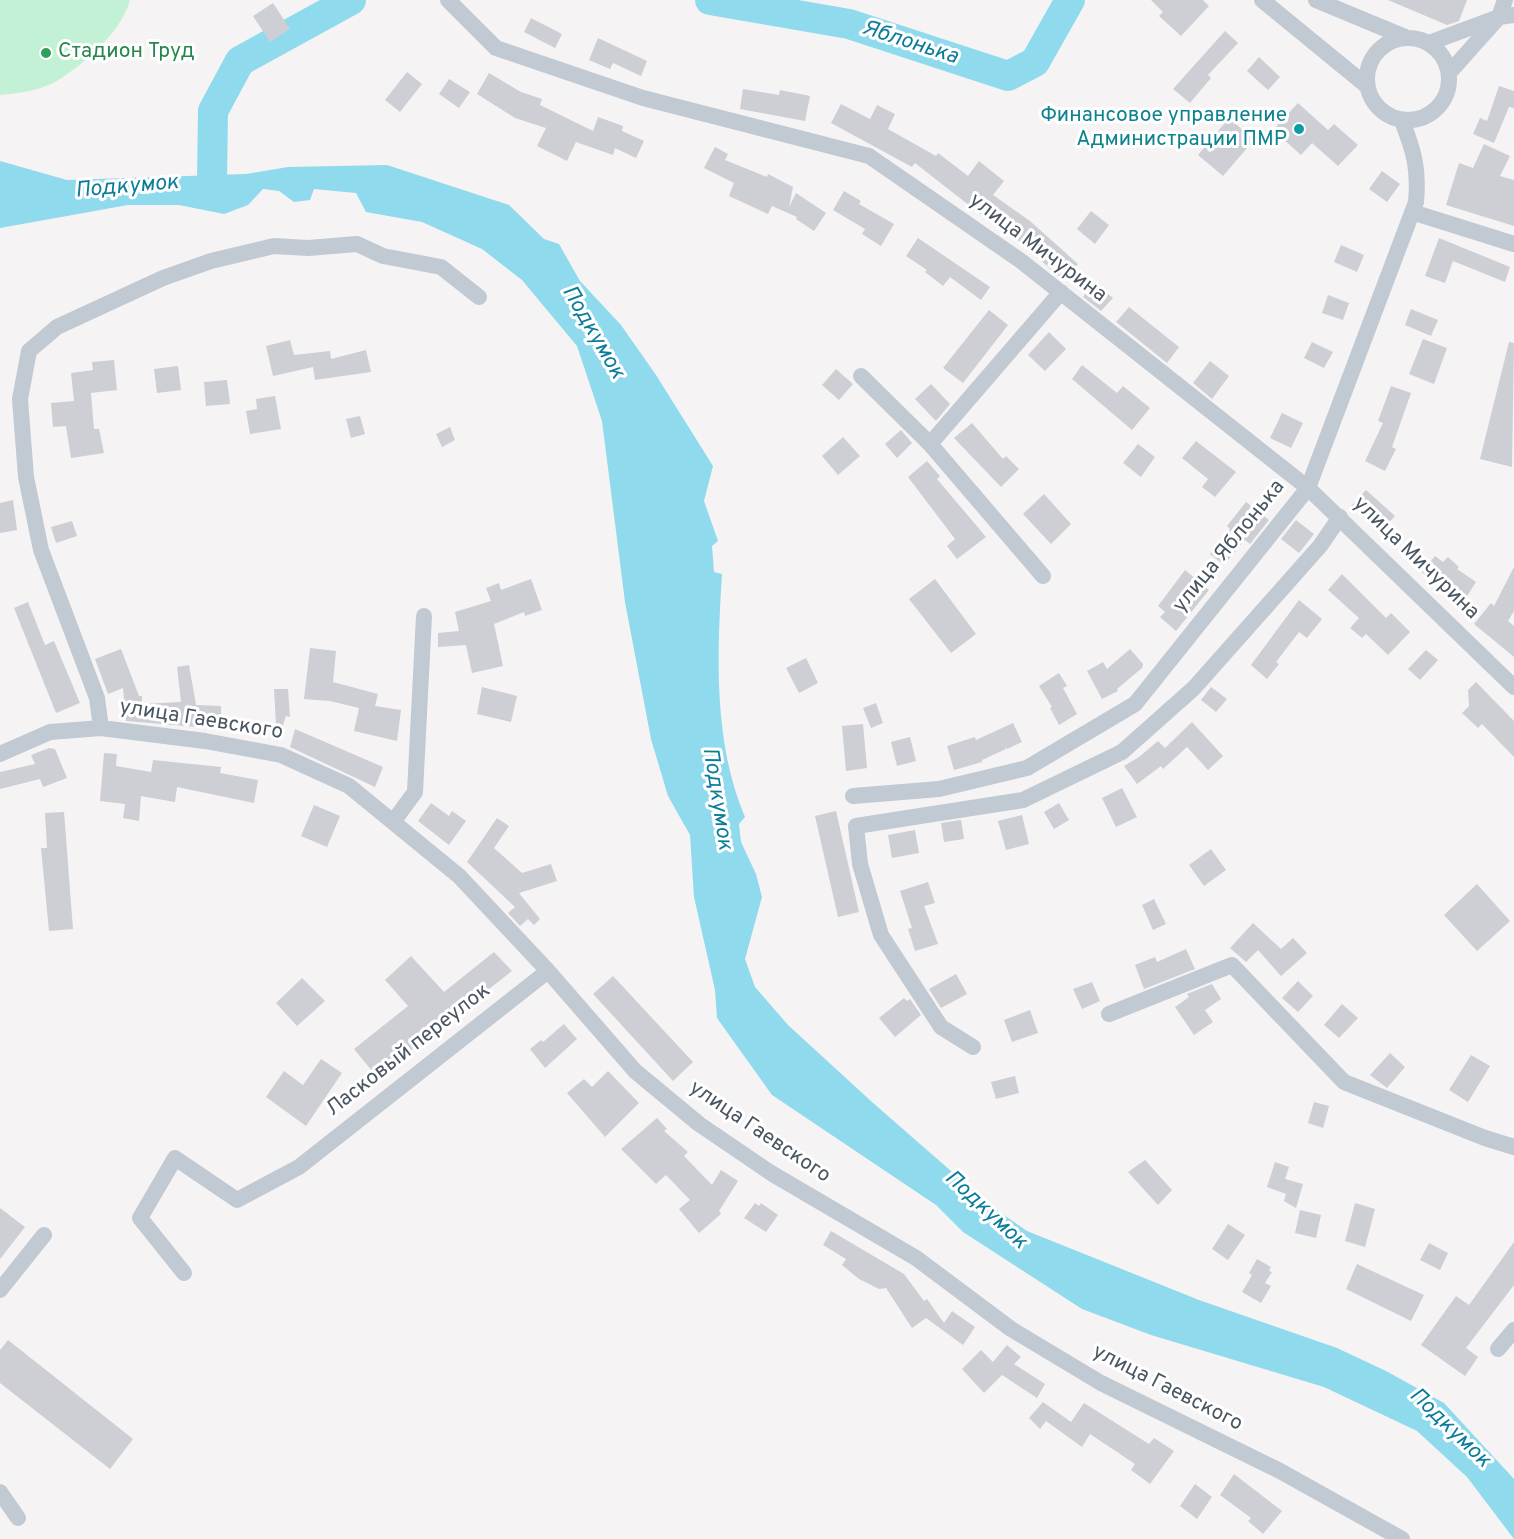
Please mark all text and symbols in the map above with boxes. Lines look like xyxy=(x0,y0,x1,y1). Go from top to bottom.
water label: Яблонька xyxy=(859,16,961,72)
place label: Стадион Труд xyxy=(58,40,195,66)
marker: Стадион Труд xyxy=(39,46,53,60)
place label: Финансовое управление Администрации ПМР xyxy=(1040,104,1287,154)
marker: Финансовое управление Администрации ПМР xyxy=(1292,122,1306,136)
water label: Подкумок xyxy=(74,170,180,206)
street label: улица Мичурина xyxy=(963,189,1111,309)
water label: Подкумок xyxy=(555,281,629,385)
street label: улица Яблонька xyxy=(1169,476,1291,618)
street label: улица Мичурина xyxy=(1347,492,1483,626)
street label: улица Гаевского xyxy=(117,696,285,746)
water label: Подкумок xyxy=(695,746,737,852)
street label: Ласковый переулок xyxy=(322,979,496,1123)
street label: улица Гаевского xyxy=(683,1076,835,1190)
water label: Подкумок xyxy=(938,1166,1032,1256)
street label: улица Гаевского xyxy=(1088,1340,1246,1438)
water label: Подкумок xyxy=(1403,1383,1495,1475)

